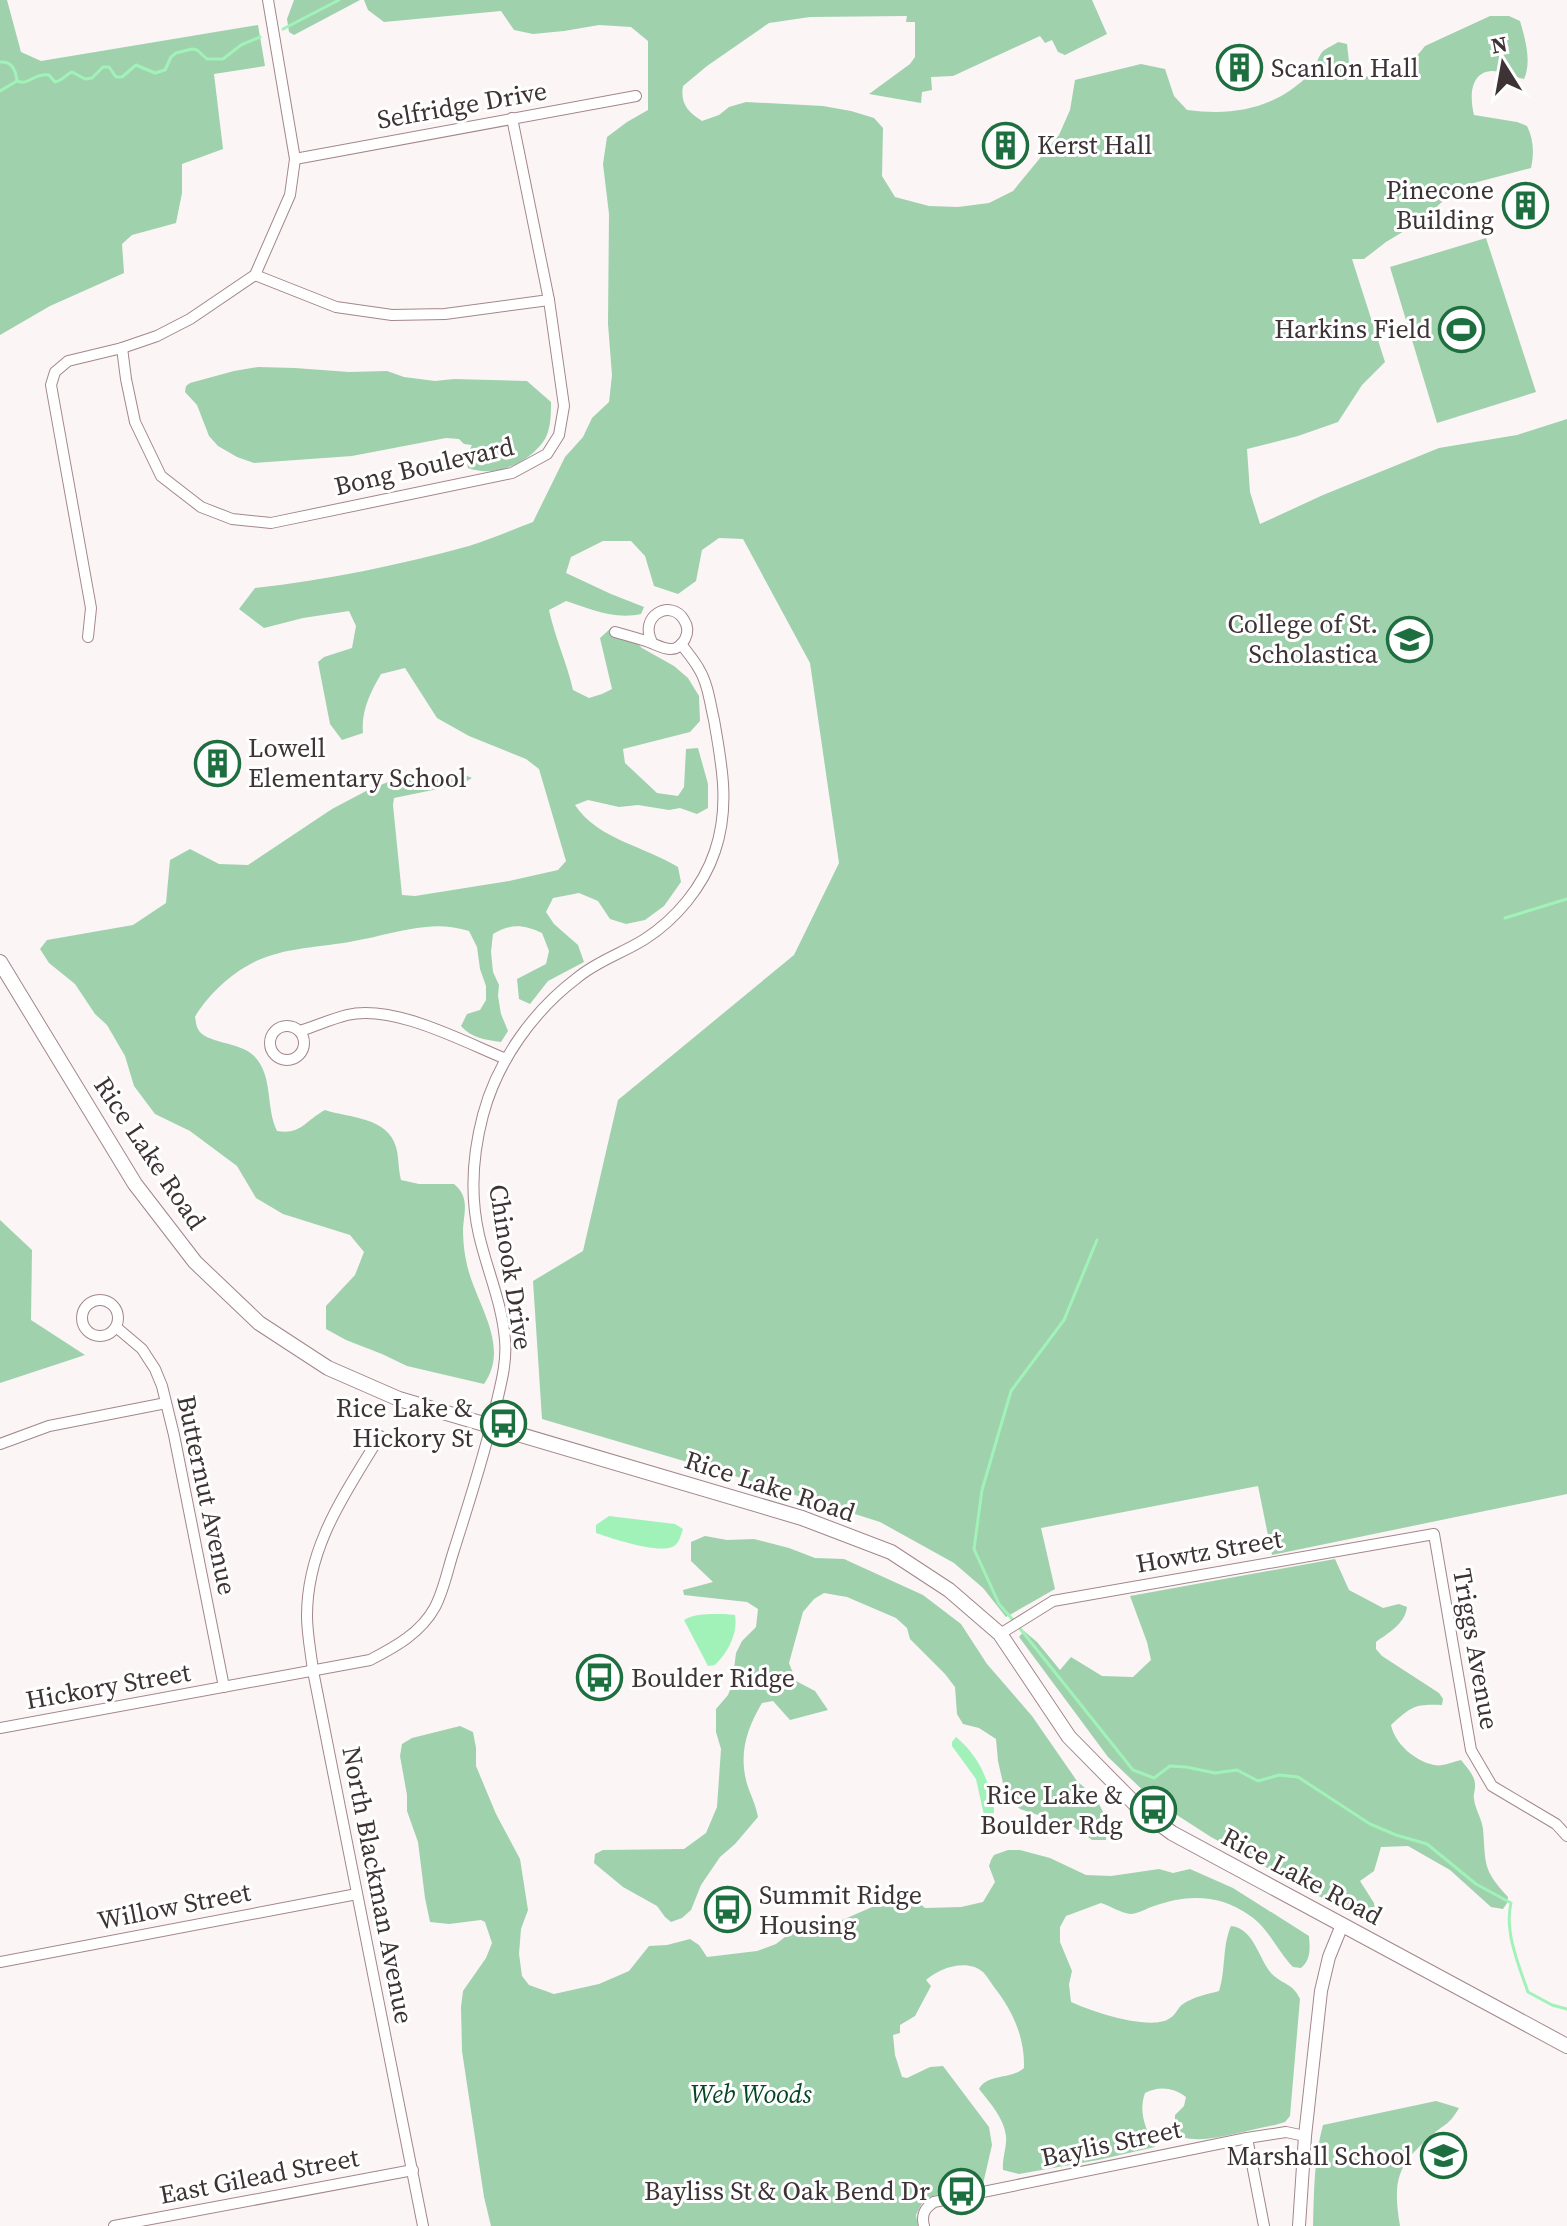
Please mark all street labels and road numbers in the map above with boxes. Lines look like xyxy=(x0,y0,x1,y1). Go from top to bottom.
street label: Selfridge Drive xyxy=(374,72,550,138)
street label: Bong Boulevard xyxy=(331,428,518,504)
street label: Rice Lake Road xyxy=(85,1069,215,1237)
street label: Chinook Drive xyxy=(480,1182,542,1352)
street label: Butternut Avenue xyxy=(168,1392,246,1598)
street label: Rice Lake Road xyxy=(680,1441,860,1531)
street label: Howtz Street xyxy=(1133,1520,1286,1582)
street label: Triggs Avenue xyxy=(1444,1566,1508,1732)
street label: Hickory Street xyxy=(23,1654,194,1718)
street label: North Blackman Avenue xyxy=(333,1743,423,2027)
street label: Rice Lake Road xyxy=(1215,1818,1389,1934)
street label: Willow Street xyxy=(94,1873,254,1938)
street label: Baylis Street xyxy=(1038,2111,1185,2175)
street label: East Gilead Street xyxy=(156,2139,362,2213)

